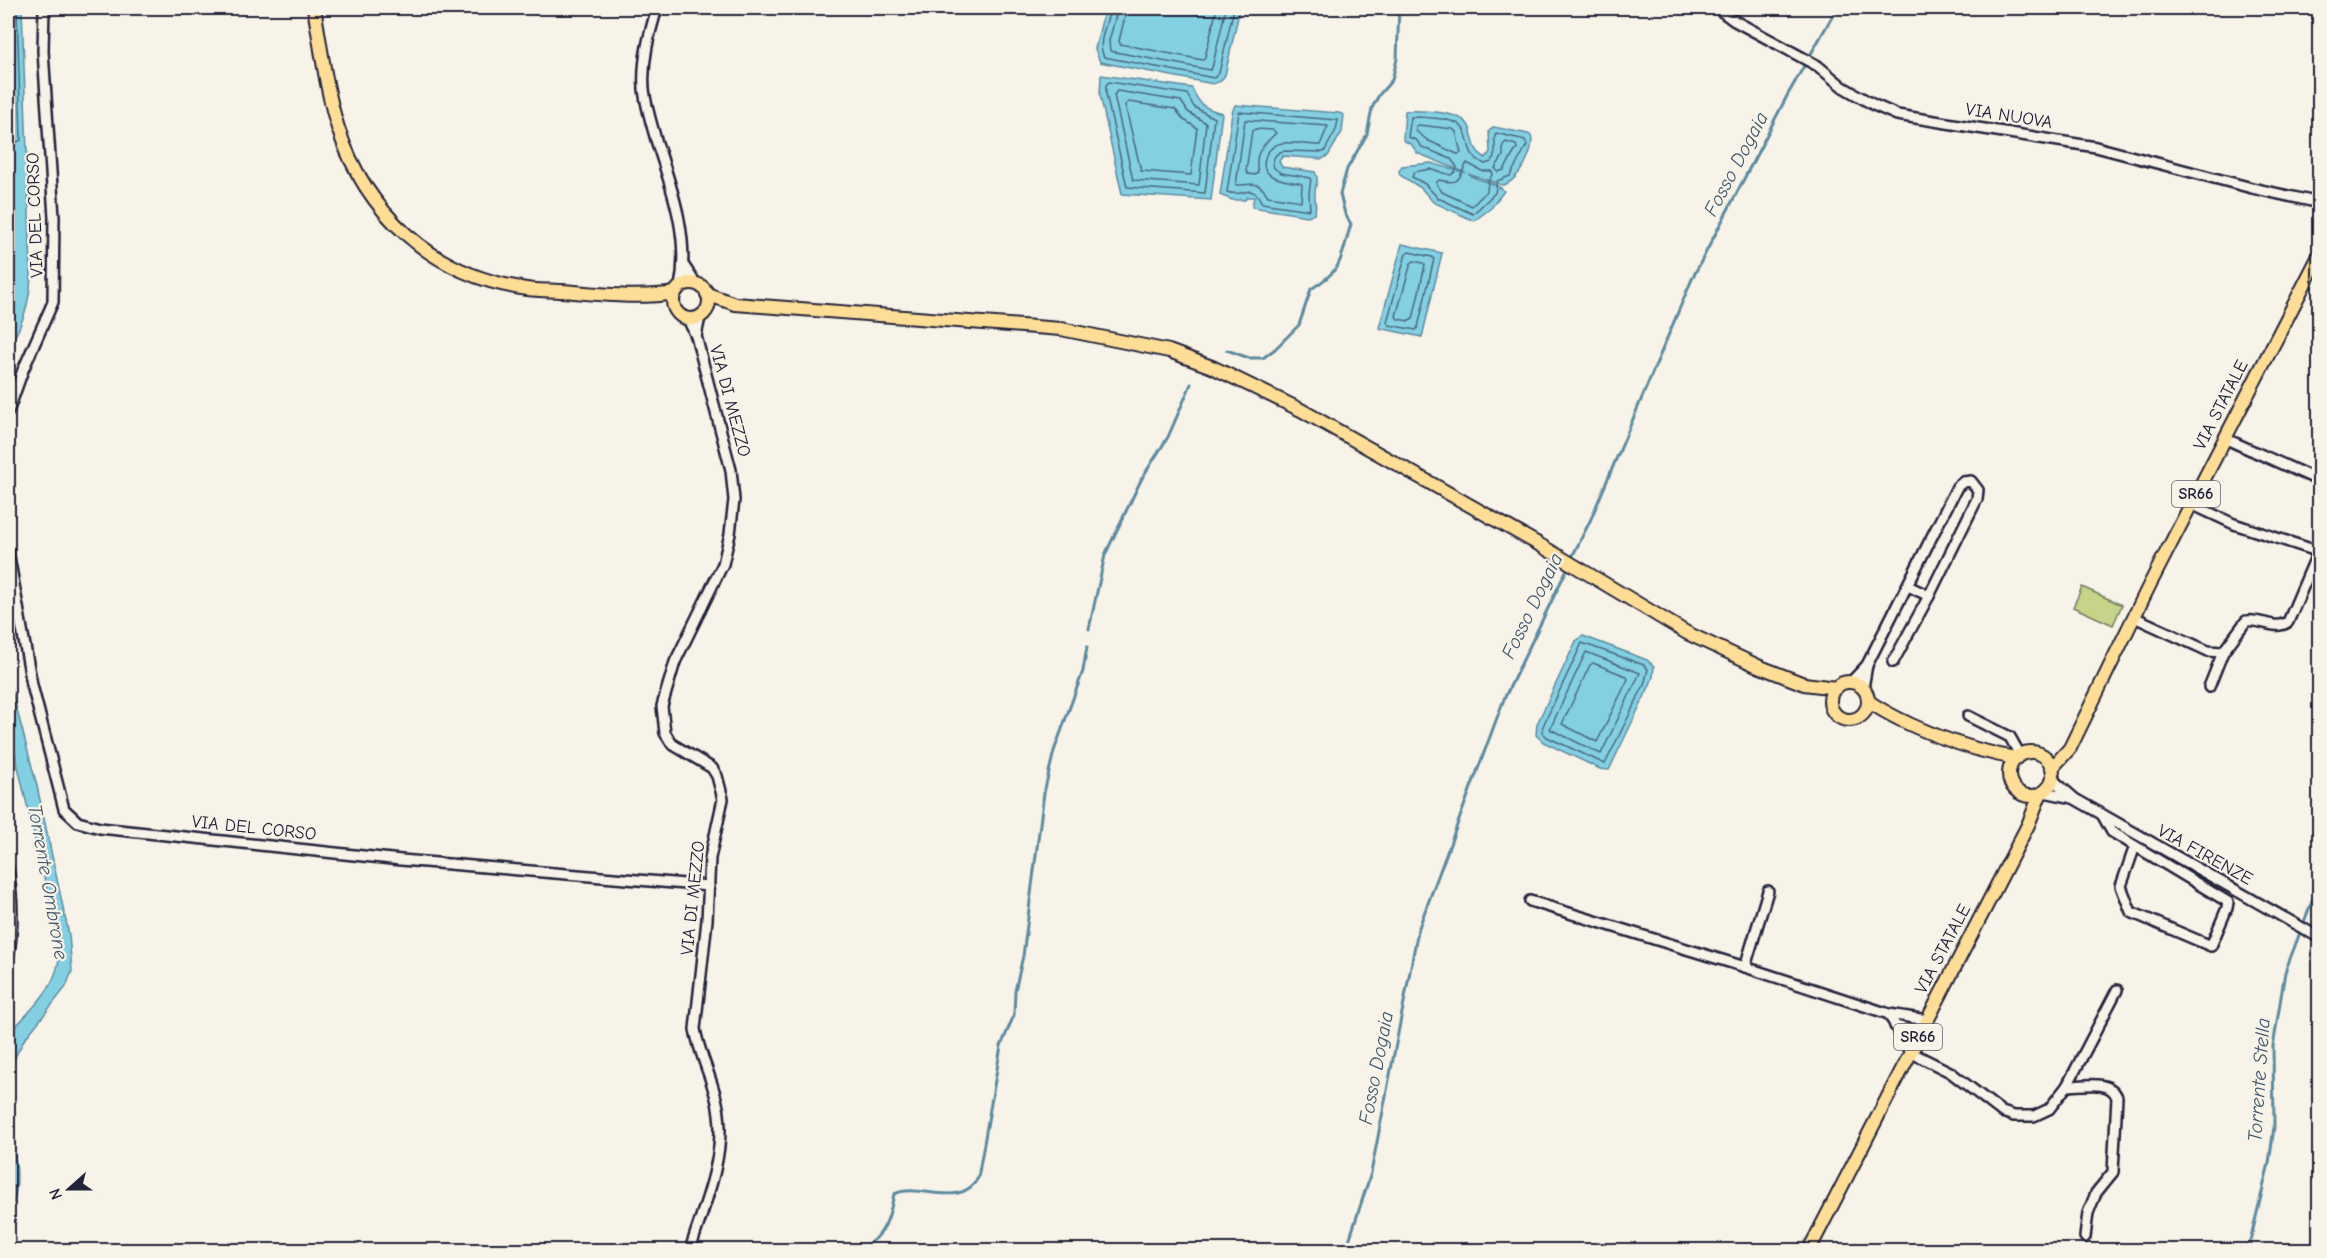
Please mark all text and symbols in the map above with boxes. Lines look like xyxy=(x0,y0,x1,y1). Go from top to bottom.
street label: VIA NUOVA xyxy=(1964,99,2054,133)
water label: Fosso Dogaia xyxy=(1699,108,1773,220)
street label: VIA DEL CORSO xyxy=(22,152,48,278)
street label: VIA DI MEZZO xyxy=(705,343,755,459)
street label: VIA STATALE xyxy=(2189,356,2253,454)
road number: SR66 xyxy=(2172,481,2220,507)
water label: Fosso Dogaia xyxy=(1497,549,1567,663)
water label: Torrente Ombrone xyxy=(23,803,73,961)
street label: VIA DEL CORSO xyxy=(191,811,317,845)
street label: VIA FIRENZE xyxy=(2154,820,2256,890)
street label: VIA DI MEZZO xyxy=(677,840,709,956)
street label: VIA STATALE xyxy=(1911,901,1975,997)
water label: Fosso Dogaia xyxy=(1354,1010,1398,1126)
water label: Torrente Stella xyxy=(2243,1017,2275,1143)
road number: SR66 xyxy=(1894,1024,1942,1050)
north arrow xyxy=(39,1159,99,1219)
text: N xyxy=(46,1186,66,1202)

